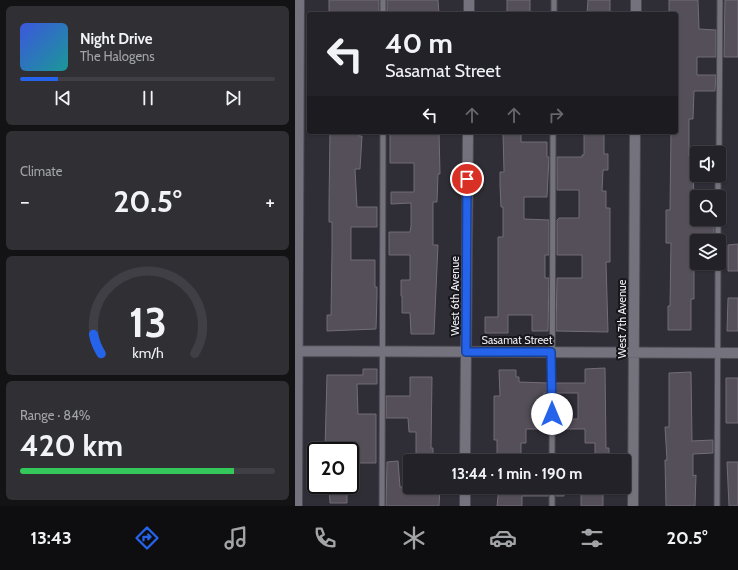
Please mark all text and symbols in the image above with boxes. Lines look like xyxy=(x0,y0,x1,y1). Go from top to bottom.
text: 40 m xyxy=(385,26,453,60)
icon: left xyxy=(319,28,371,80)
text: Night Drive xyxy=(80,30,153,48)
text: The Halogens xyxy=(80,48,155,64)
text: Sasamat Street xyxy=(385,60,501,82)
icon: previous xyxy=(52,87,74,109)
icon: pause xyxy=(137,87,159,109)
icon: next xyxy=(222,87,244,109)
icon: left xyxy=(419,104,441,126)
icon: ahead xyxy=(461,104,483,126)
icon: ahead xyxy=(503,104,525,126)
icon: right xyxy=(545,104,567,126)
map controls xyxy=(690,146,726,270)
button: sound xyxy=(690,146,726,182)
pin xyxy=(450,162,484,196)
text: Climate xyxy=(20,163,62,179)
icon: arrive xyxy=(456,168,478,190)
text: 20.5° xyxy=(113,183,182,220)
text: − xyxy=(20,188,30,215)
text: + xyxy=(265,188,275,215)
button: search xyxy=(690,190,726,226)
button: layers xyxy=(690,234,726,270)
street label: West 6th Avenue xyxy=(448,256,462,336)
street label: West 7th Avenue xyxy=(615,279,629,358)
text: 13 xyxy=(129,296,166,346)
street label: Sasamat Street xyxy=(482,333,553,347)
text: km/h xyxy=(132,343,163,361)
position arrow xyxy=(531,393,573,435)
text: Range · 84% xyxy=(20,407,90,423)
text: 420 km xyxy=(20,427,123,464)
speed limit sign: 20 xyxy=(307,442,359,494)
text: 13:44 · 1 min · 190 m xyxy=(452,465,582,483)
icon: directions xyxy=(133,524,161,552)
icon: music xyxy=(222,524,250,552)
icon: phone xyxy=(311,524,339,552)
icon: climate xyxy=(400,524,428,552)
icon: car xyxy=(489,524,517,552)
icon: filters xyxy=(578,524,606,552)
text: 13:43 xyxy=(30,527,72,549)
text: 20.5° xyxy=(667,527,707,549)

